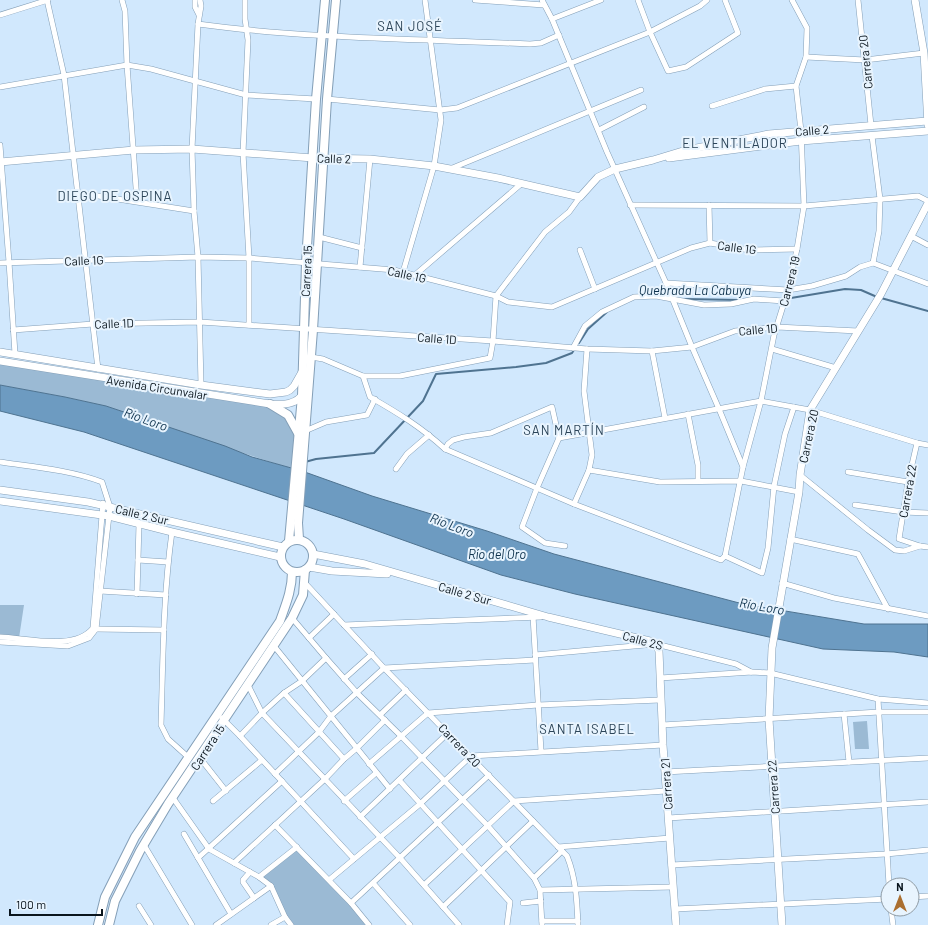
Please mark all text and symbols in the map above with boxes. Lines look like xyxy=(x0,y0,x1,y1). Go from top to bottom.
district label: SAN JOSÉ xyxy=(377,18,443,34)
street label: Carrera 20 xyxy=(855,34,875,90)
street label: Calle 2 xyxy=(794,122,830,138)
district label: EL VENTILADOR xyxy=(682,135,788,151)
street label: Calle 2 xyxy=(317,150,351,166)
district label: DIEGO DE OSPINA xyxy=(58,188,172,204)
street label: Calle 1G xyxy=(717,238,757,256)
street label: Carrera 15 xyxy=(298,245,314,297)
street label: Calle 1G xyxy=(64,252,104,268)
street label: Carrera 19 xyxy=(776,254,802,308)
street label: Calle 1G xyxy=(386,263,428,285)
water label: Quebrada La Cabuya xyxy=(639,282,751,298)
street label: Calle 1D xyxy=(94,315,134,331)
street label: Calle 1D xyxy=(738,320,778,338)
street label: Calle 1D xyxy=(417,330,457,346)
street label: Avenida Circunvalar xyxy=(105,372,209,402)
water label: Río Loro xyxy=(122,404,170,434)
street label: Carrera 20 xyxy=(795,408,821,464)
district label: SAN MARTÍN xyxy=(523,422,605,438)
street label: Carrera 22 xyxy=(895,463,919,519)
street label: Calle 2 Sur xyxy=(114,501,171,527)
water label: Río Loro xyxy=(428,509,476,541)
water label: Río del Oro xyxy=(468,546,526,562)
street label: Calle 2 Sur xyxy=(437,579,494,607)
water label: Río Loro xyxy=(738,594,786,618)
street label: Calle 2S xyxy=(621,628,665,652)
street label: Carrera 20 xyxy=(436,721,484,769)
district label: SANTA ISABEL xyxy=(539,721,635,737)
street label: Carrera 15 xyxy=(187,722,227,772)
street label: Carrera 21 xyxy=(657,758,675,810)
street label: Carrera 22 xyxy=(764,759,782,815)
north arrow xyxy=(880,877,920,917)
text: N xyxy=(896,880,904,893)
scale bar xyxy=(10,891,102,917)
text: 100 m xyxy=(16,897,46,911)

